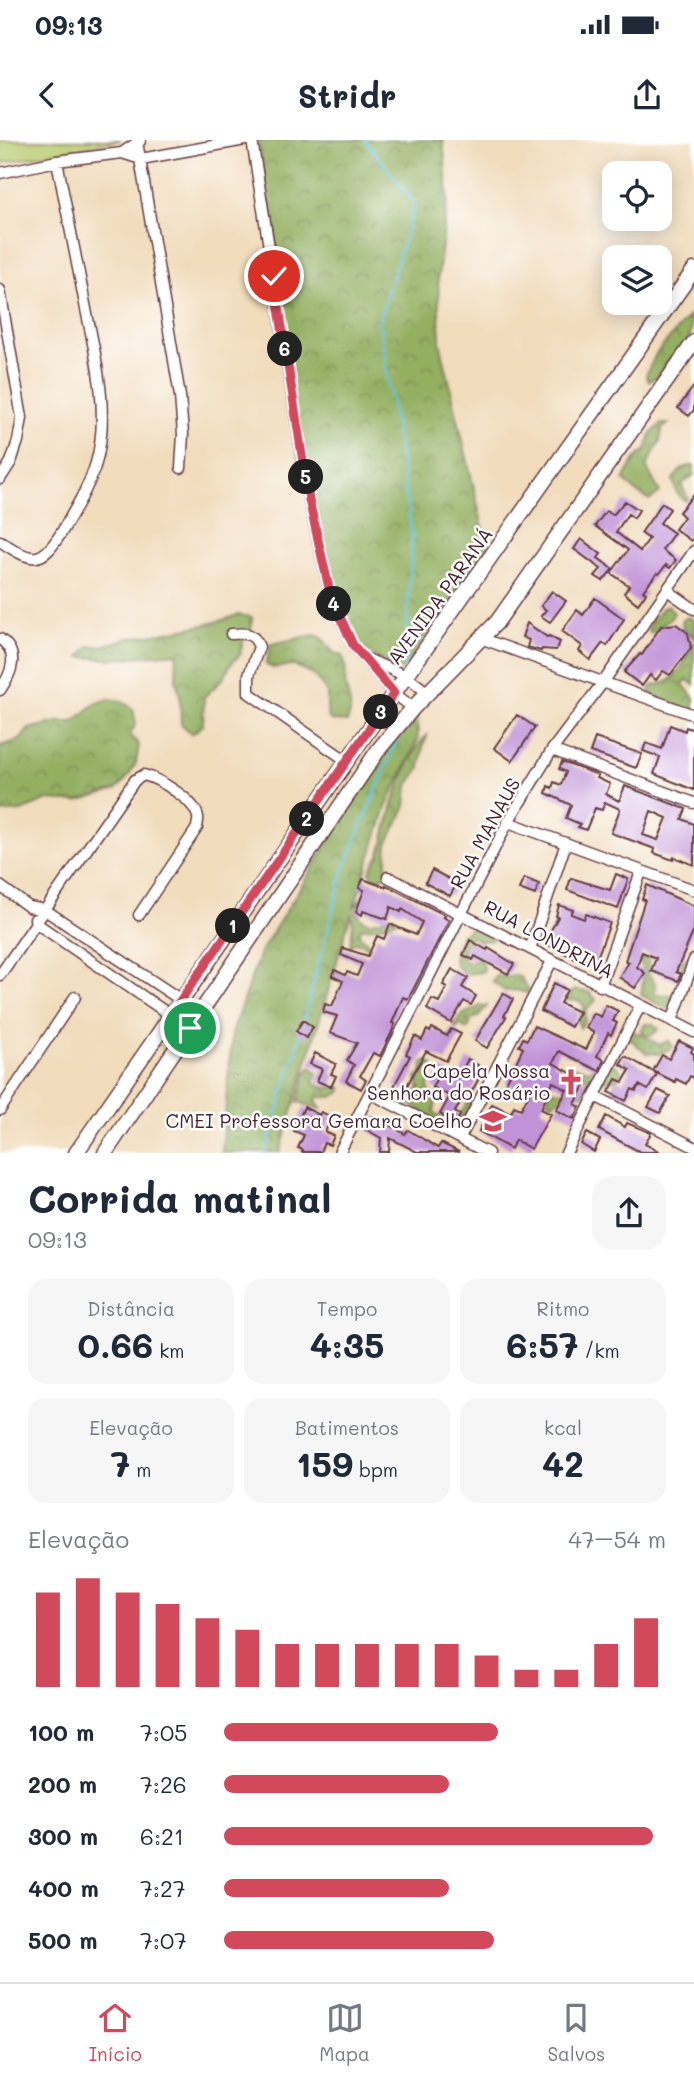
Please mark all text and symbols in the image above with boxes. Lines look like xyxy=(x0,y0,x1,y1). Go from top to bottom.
text: 09:13 xyxy=(35,8,103,42)
text: Stridr xyxy=(298,74,396,116)
icon: back xyxy=(28,76,66,114)
icon: share xyxy=(628,76,666,114)
map controls xyxy=(602,161,672,315)
button: locate xyxy=(602,161,672,231)
button: layers xyxy=(602,245,672,315)
pin xyxy=(244,246,304,306)
icon: check xyxy=(255,257,293,295)
pin: 6 xyxy=(268,332,302,367)
text: 6 xyxy=(279,336,290,361)
pin: 5 xyxy=(288,460,324,494)
text: 5 xyxy=(300,464,311,489)
street label: AVENIDA PARANÁ xyxy=(381,522,498,669)
pin: 4 xyxy=(316,587,352,622)
text: 4 xyxy=(327,591,340,616)
pin: 3 xyxy=(364,694,398,730)
text: 3 xyxy=(375,699,386,724)
street label: RUA MANAUS xyxy=(444,773,525,893)
pin: 2 xyxy=(290,802,324,836)
text: 2 xyxy=(301,806,312,831)
street label: RUA LONDRINA xyxy=(480,894,619,983)
pin: 1 xyxy=(216,908,250,944)
text: 1 xyxy=(228,913,237,938)
pin xyxy=(160,998,220,1058)
icon: arrive xyxy=(171,1009,209,1047)
place label: Capela Nossa Senhora do Rosário xyxy=(367,1058,550,1105)
church icon: Capela Nossa Senhora do Rosário xyxy=(556,1067,586,1097)
school or university icon: CMEI Professora Gemara Coelho xyxy=(478,1106,508,1136)
place label: CMEI Professora Gemara Coelho xyxy=(166,1108,472,1133)
text: Corrida matinal xyxy=(28,1173,331,1223)
button: share xyxy=(592,1176,666,1250)
text: 09:13 xyxy=(28,1224,87,1254)
text: Distância xyxy=(87,1296,175,1321)
text: Tempo xyxy=(317,1296,377,1321)
text: Ritmo xyxy=(537,1296,589,1321)
text: 0.66 xyxy=(78,1321,153,1367)
text: 4:35 xyxy=(310,1321,384,1367)
text: 6:57 xyxy=(506,1321,578,1367)
text: km xyxy=(153,1338,184,1363)
text: /km xyxy=(578,1338,620,1363)
text: Elevação xyxy=(89,1415,173,1440)
text: Batimentos xyxy=(295,1415,399,1440)
text: kcal xyxy=(544,1415,582,1440)
text: 7 xyxy=(111,1440,130,1486)
text: 159 xyxy=(296,1440,353,1486)
text: 42 xyxy=(542,1440,584,1486)
text: m xyxy=(130,1457,151,1482)
text: bpm xyxy=(353,1457,398,1482)
text: Elevação xyxy=(28,1524,129,1554)
text: 47–54 m xyxy=(568,1524,666,1554)
text: 100 m xyxy=(28,1717,94,1747)
text: 7:05 xyxy=(140,1717,188,1747)
text: 200 m xyxy=(28,1769,97,1799)
text: 7:26 xyxy=(140,1769,187,1799)
text: 300 m xyxy=(28,1821,98,1851)
text: 6:21 xyxy=(140,1821,184,1851)
text: 400 m xyxy=(28,1873,99,1903)
text: 7:27 xyxy=(140,1873,186,1903)
text: 500 m xyxy=(28,1925,98,1955)
text: 7:07 xyxy=(140,1925,187,1955)
tab: Início xyxy=(89,1999,142,2066)
tab: Mapa xyxy=(319,1999,370,2066)
tab: Salvos xyxy=(547,1999,605,2066)

